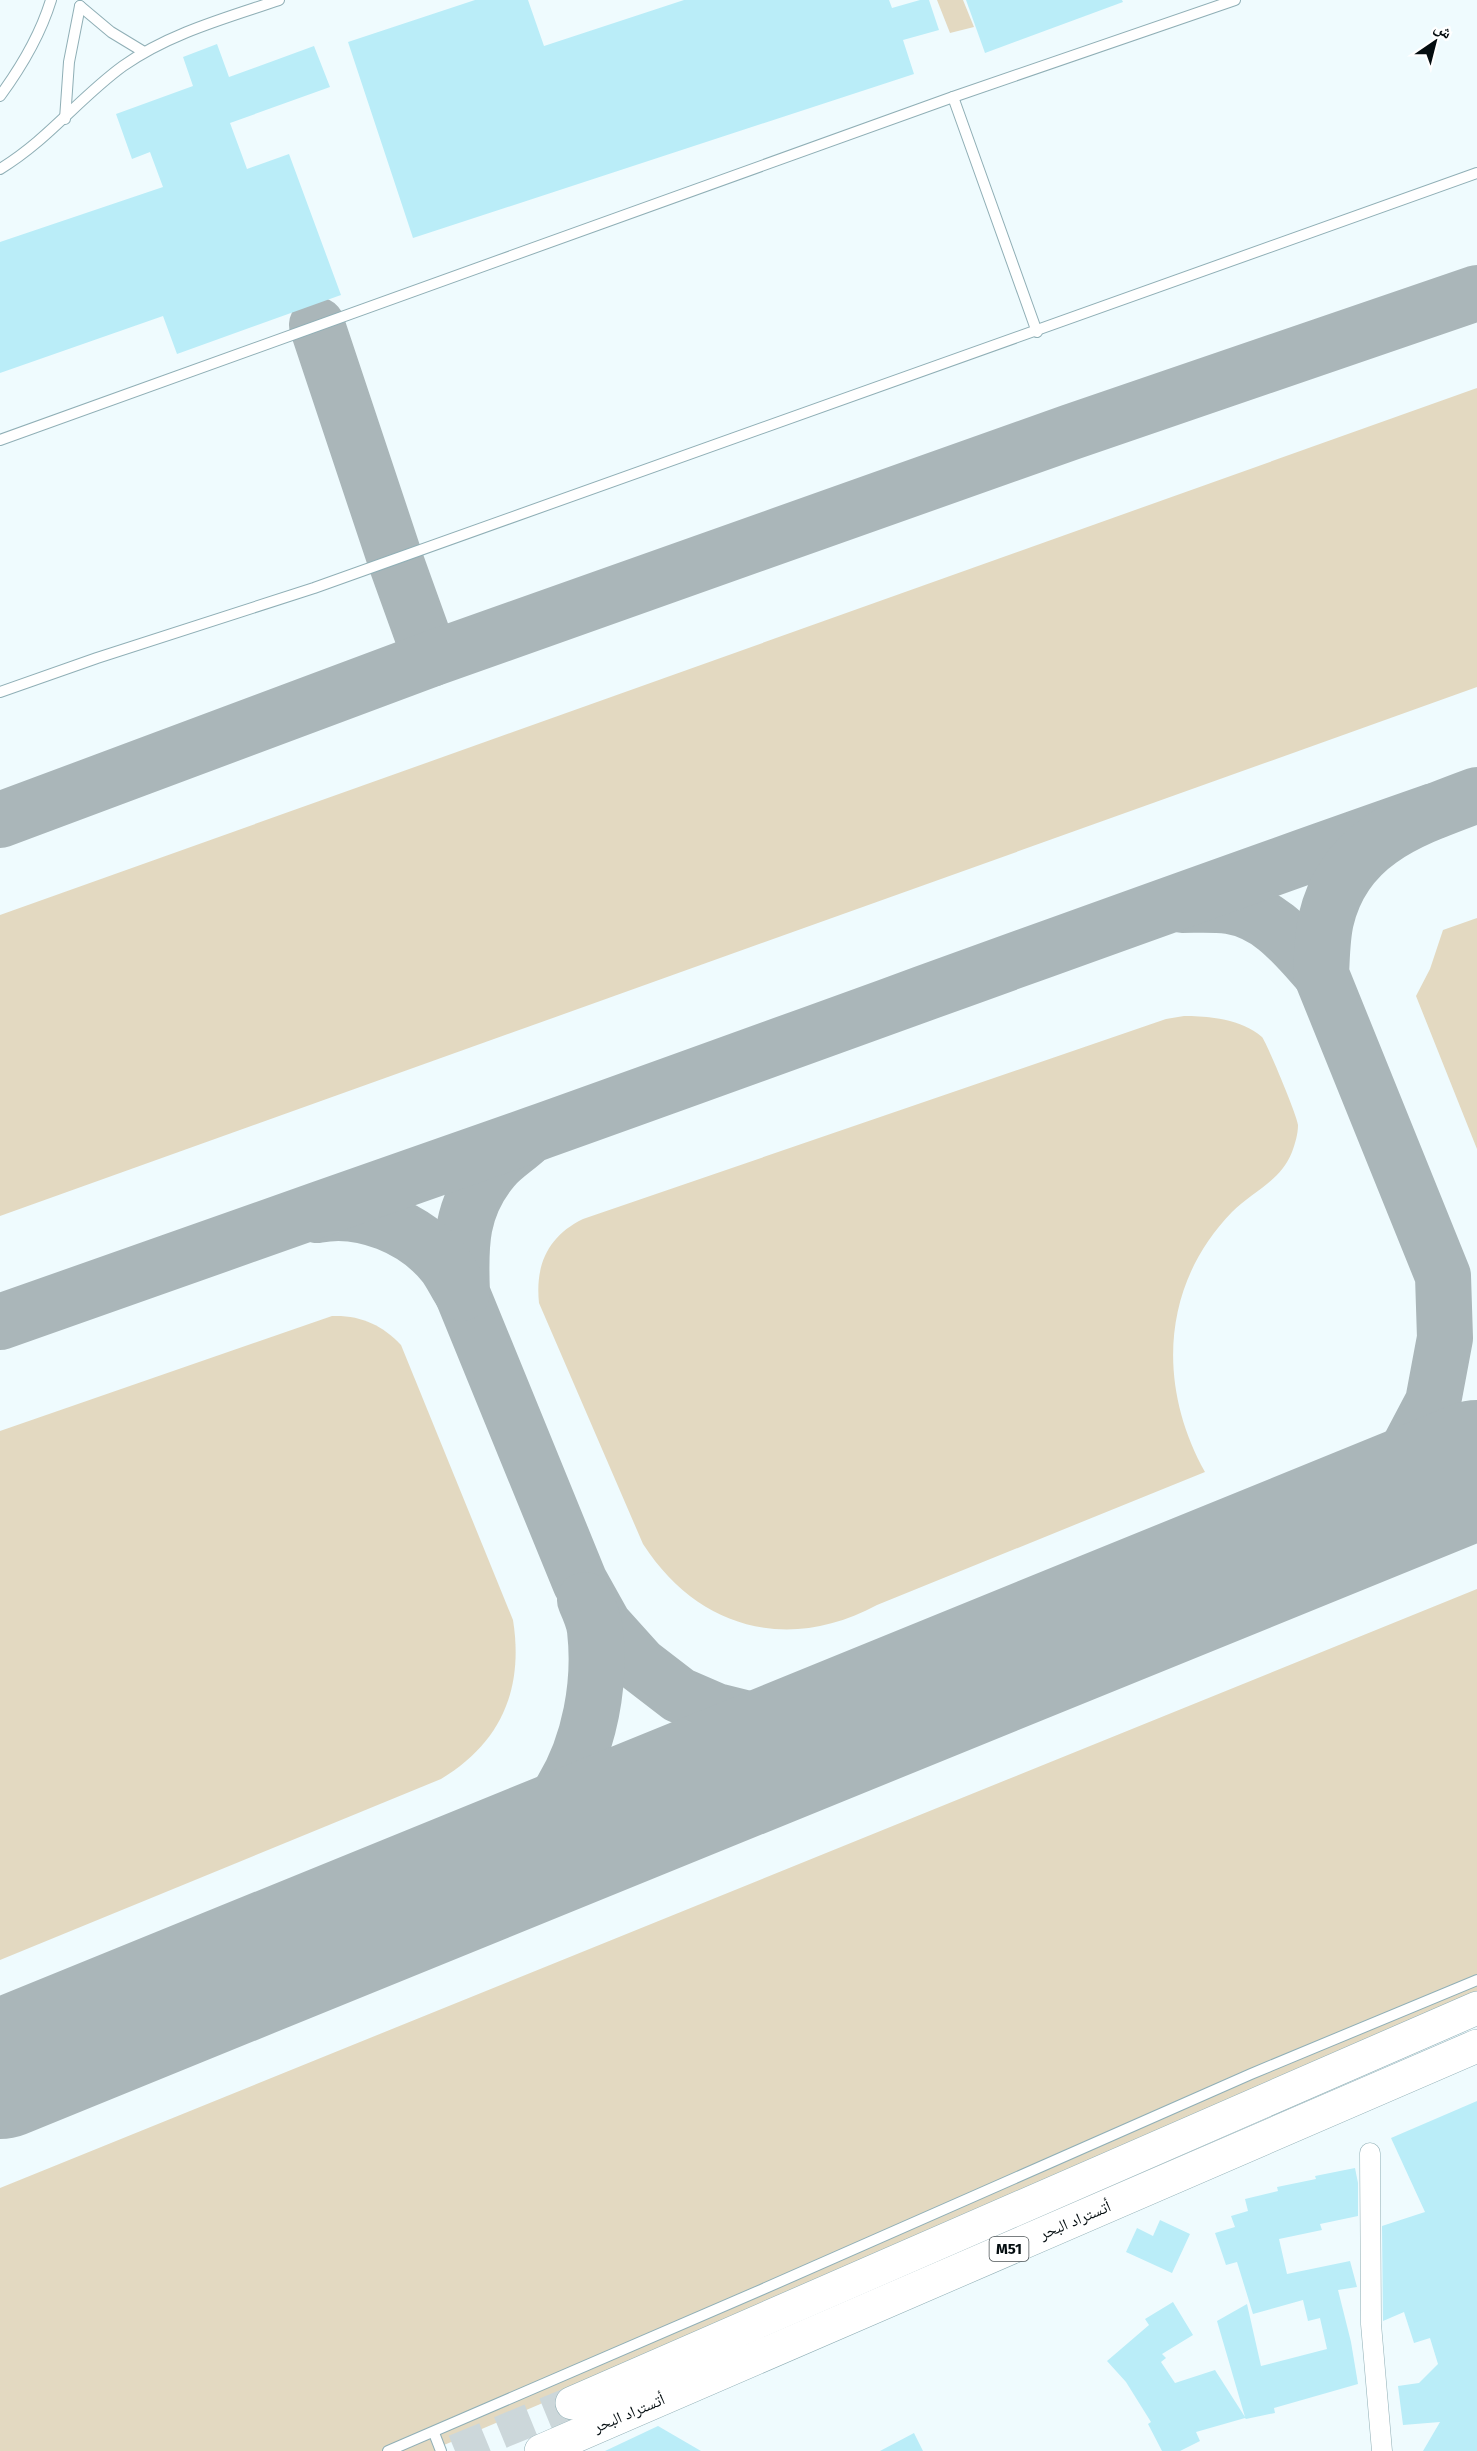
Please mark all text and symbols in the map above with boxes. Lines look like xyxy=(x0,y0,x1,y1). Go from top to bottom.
north arrow xyxy=(1405,12,1465,72)
text: ش xyxy=(1431,17,1456,43)
street label: أتستراد البحر xyxy=(1035,2196,1114,2244)
road number: M51 xyxy=(990,2237,1028,2261)
street label: أتستراد البحر xyxy=(589,2389,668,2437)

